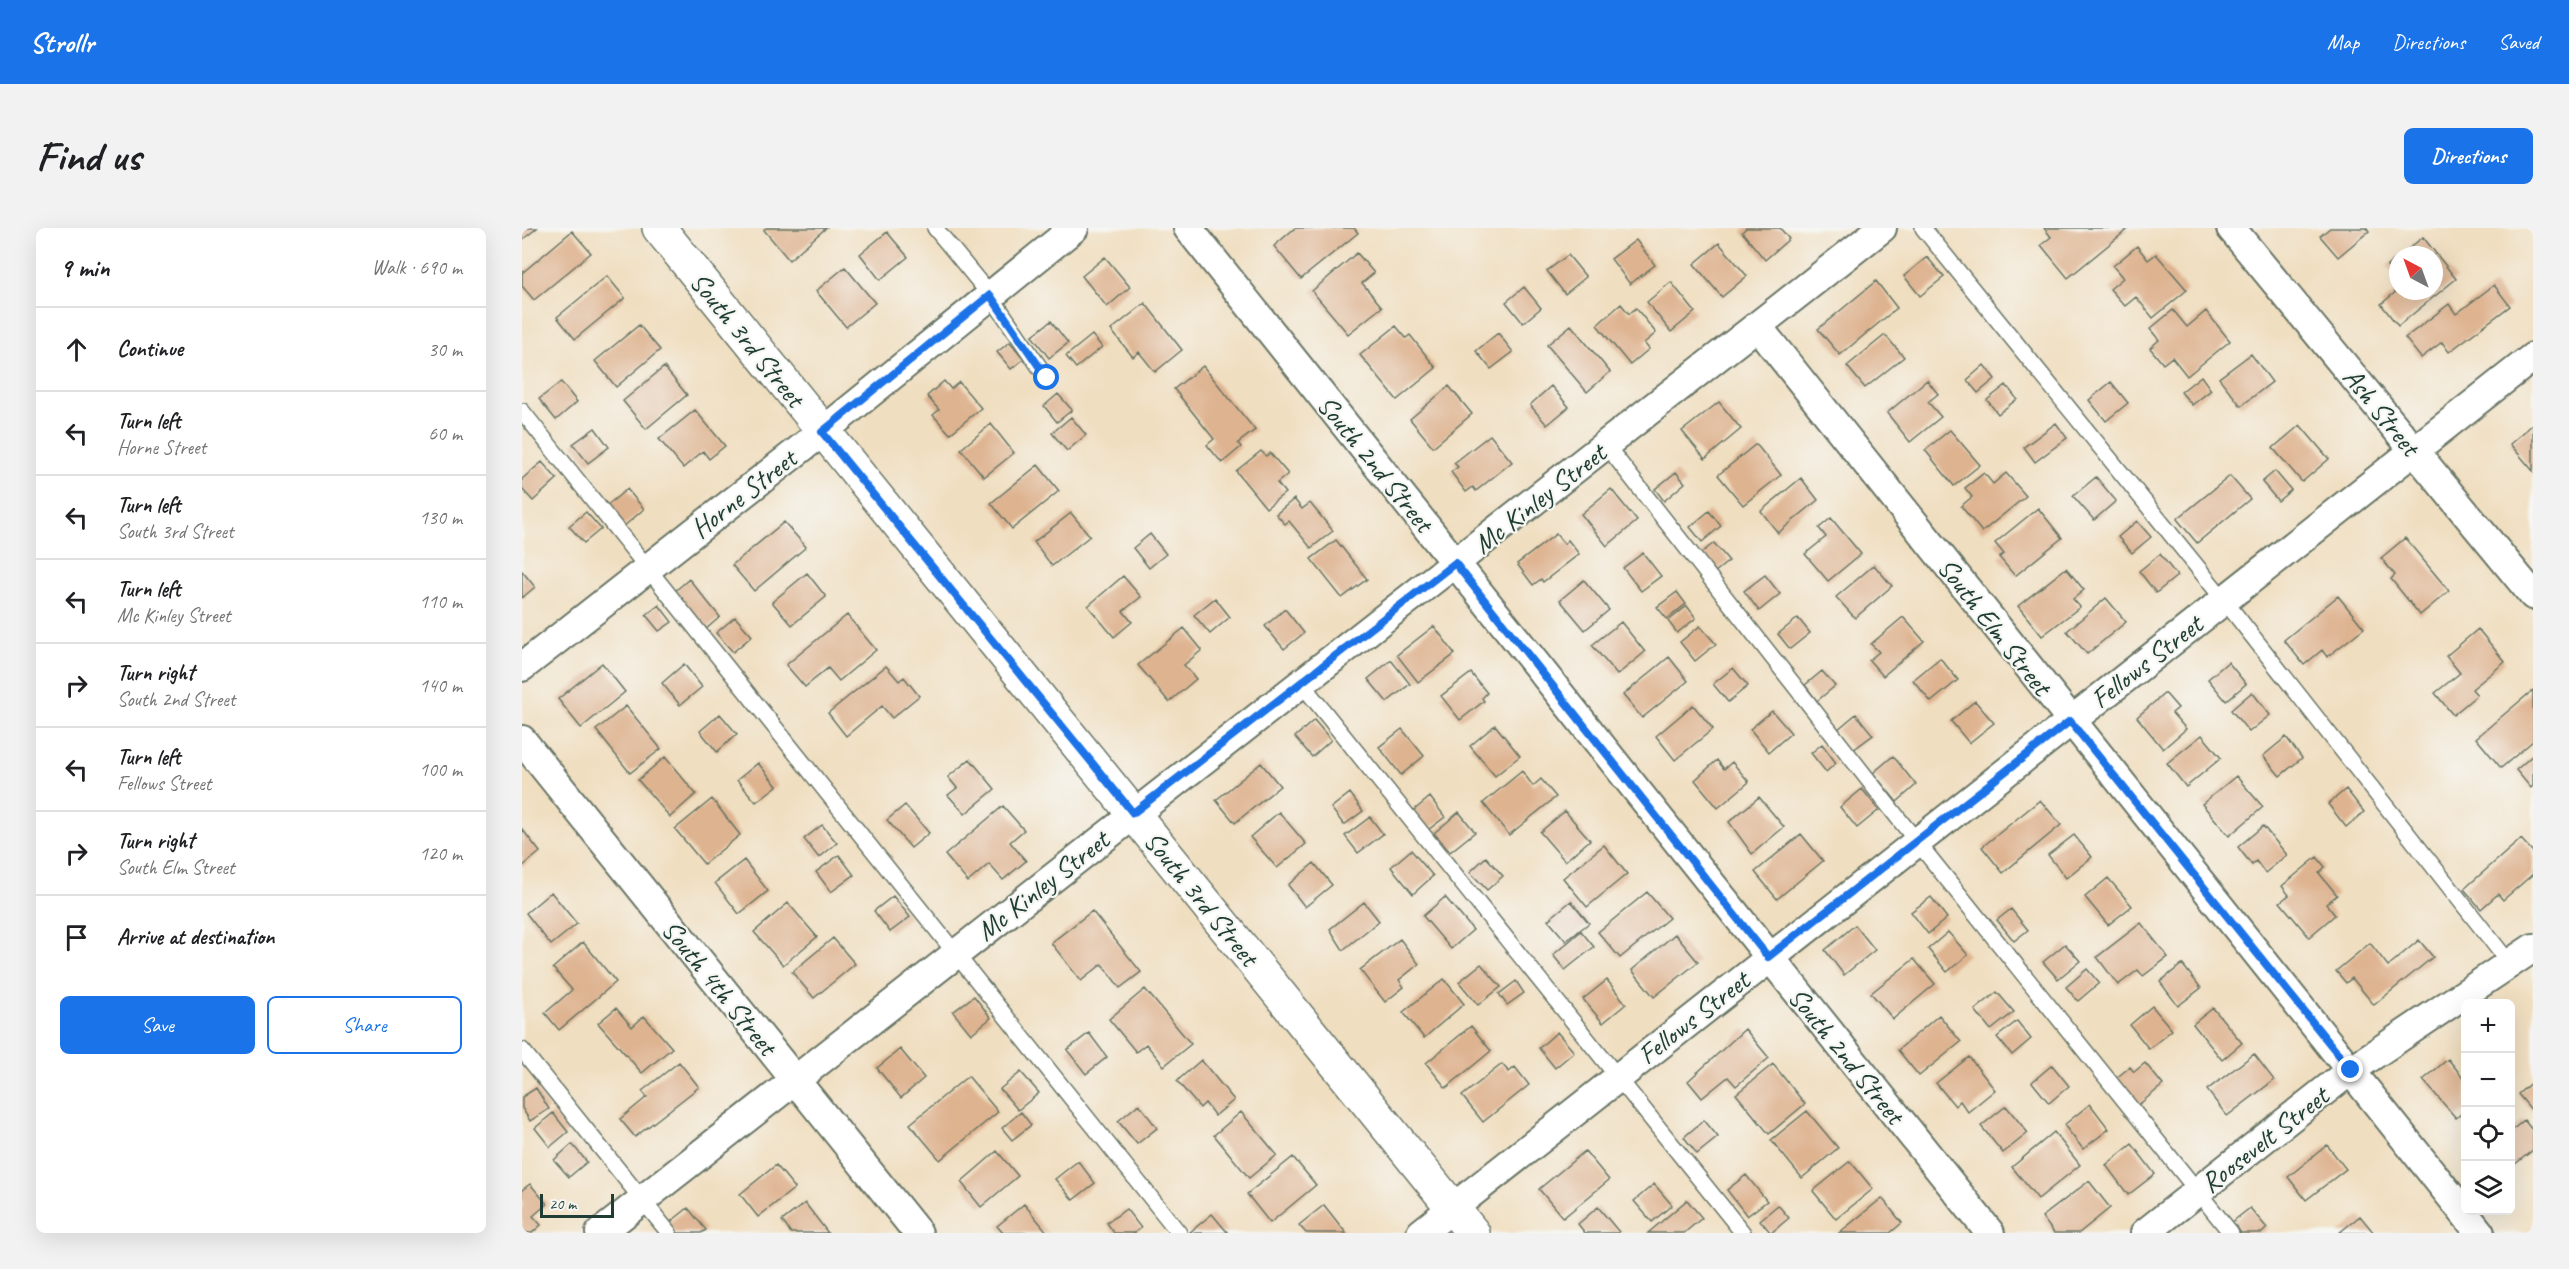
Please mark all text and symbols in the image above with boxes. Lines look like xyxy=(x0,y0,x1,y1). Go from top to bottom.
text: Strollr xyxy=(30,25,94,60)
text: Map xyxy=(2327,29,2359,55)
text: Directions xyxy=(2392,29,2465,55)
text: Saved xyxy=(2498,29,2539,55)
button: Directions xyxy=(2404,128,2533,184)
text: Find us xyxy=(36,130,141,183)
north arrow xyxy=(2389,246,2443,300)
text: 9 min xyxy=(60,251,110,284)
text: Walk · 690 m xyxy=(372,255,462,280)
street label: South 3rd Street xyxy=(683,265,814,416)
icon: ahead xyxy=(60,333,93,366)
text: Continue xyxy=(117,335,183,363)
text: 30 m xyxy=(428,337,462,362)
street label: Ash Street xyxy=(2336,360,2429,465)
route start xyxy=(1033,364,1059,390)
street label: South 2nd Street xyxy=(1310,388,1443,541)
text: Turn left xyxy=(117,407,181,435)
icon: left xyxy=(60,417,93,450)
text: 60 m xyxy=(428,421,462,446)
street label: Mc Kinley Street xyxy=(1466,434,1615,561)
text: Horne Street xyxy=(117,435,206,460)
street label: Horne Street xyxy=(683,440,805,546)
text: Turn left xyxy=(117,491,181,519)
icon: left xyxy=(60,501,93,534)
text: 130 m xyxy=(419,505,462,530)
text: South 3rd Street xyxy=(117,519,234,544)
street label: South Elm Street xyxy=(1930,551,2061,704)
text: Turn left xyxy=(117,575,181,603)
icon: left xyxy=(60,585,93,618)
text: 110 m xyxy=(419,589,462,614)
text: Mc Kinley Street xyxy=(117,603,231,628)
street label: Fellows Street xyxy=(2083,605,2211,716)
text: Turn right xyxy=(117,659,194,687)
icon: right xyxy=(60,669,93,702)
text: 140 m xyxy=(419,673,462,698)
text: South 2nd Street xyxy=(117,687,235,712)
text: Turn left xyxy=(117,743,181,771)
icon: left xyxy=(60,753,93,786)
text: 100 m xyxy=(419,757,462,782)
text: Fellows Street xyxy=(117,771,211,796)
street label: Mc Kinley Street xyxy=(969,821,1118,948)
street label: South 3rd Street xyxy=(1137,824,1268,975)
text: Turn right xyxy=(117,827,194,855)
icon: right xyxy=(60,837,93,870)
text: 120 m xyxy=(419,841,462,866)
text: South Elm Street xyxy=(117,855,235,880)
street label: South 4th Street xyxy=(654,913,787,1064)
icon: arrive xyxy=(60,921,93,954)
text: Arrive at destination xyxy=(117,923,274,951)
street label: Fellows Street xyxy=(1630,961,1758,1072)
street label: South 2nd Street xyxy=(1781,980,1914,1133)
button: Save xyxy=(60,996,255,1054)
button: Share xyxy=(267,996,462,1054)
map controls xyxy=(2461,999,2515,1215)
button: + xyxy=(2461,999,2515,1053)
button: − xyxy=(2461,1053,2515,1107)
route end xyxy=(2337,1056,2363,1082)
street label: Roosevelt Street xyxy=(2193,1077,2337,1200)
button: locate xyxy=(2461,1107,2515,1161)
button: layers xyxy=(2461,1161,2515,1215)
scale bar xyxy=(540,1191,614,1218)
text: 20 m xyxy=(549,1194,576,1214)

